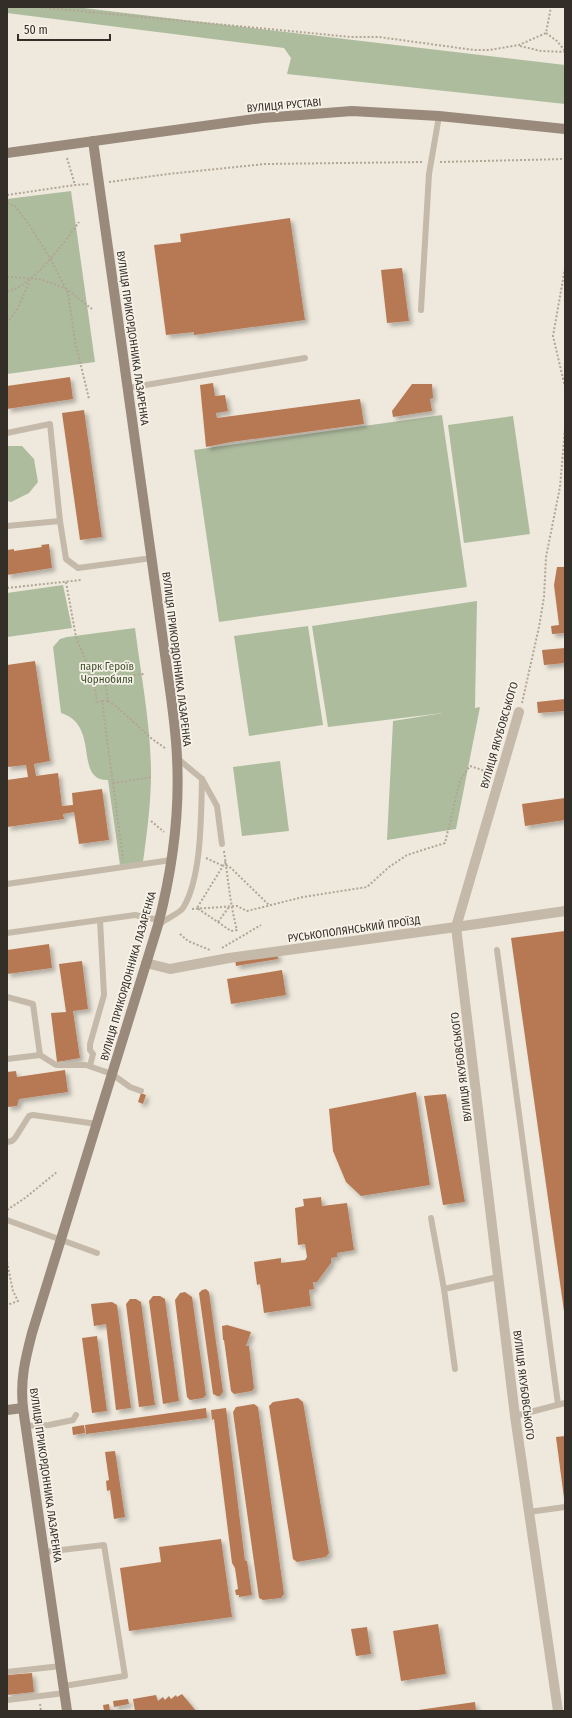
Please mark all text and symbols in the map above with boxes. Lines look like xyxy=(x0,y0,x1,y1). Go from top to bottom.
scale bar xyxy=(18,16,110,42)
text: 50 m xyxy=(24,23,48,37)
street label: ВУЛИЦЯ РУСТАВІ xyxy=(246,96,322,115)
street label: ВУЛИЦЯ ПРИКОРДОННИКА ЛАЗАРЕНКА xyxy=(114,250,151,426)
street label: ВУЛИЦЯ ПРИКОРДОННИКА ЛАЗАРЕНКА xyxy=(159,571,194,747)
park label: парк Героїв Чорнобиля xyxy=(80,660,134,686)
street label: ВУЛИЦЯ ЯКУБОВСЬКОГО xyxy=(478,680,521,790)
street label: ВУЛИЦЯ ПРИКОРДОННИКА ЛАЗАРЕНКА xyxy=(98,890,159,1062)
street label: РУСЬКОПОЛЯНСЬКИЙ ПРОЇЗД xyxy=(287,914,421,945)
street label: ВУЛИЦЯ ЯКУБОВСЬКОГО xyxy=(448,1011,475,1123)
street label: ВУЛИЦЯ ЯКУБОВСЬКОГО xyxy=(510,1329,537,1441)
street label: ВУЛИЦЯ ПРИКОРДОННИКА ЛАЗАРЕНКА xyxy=(27,1387,64,1563)

